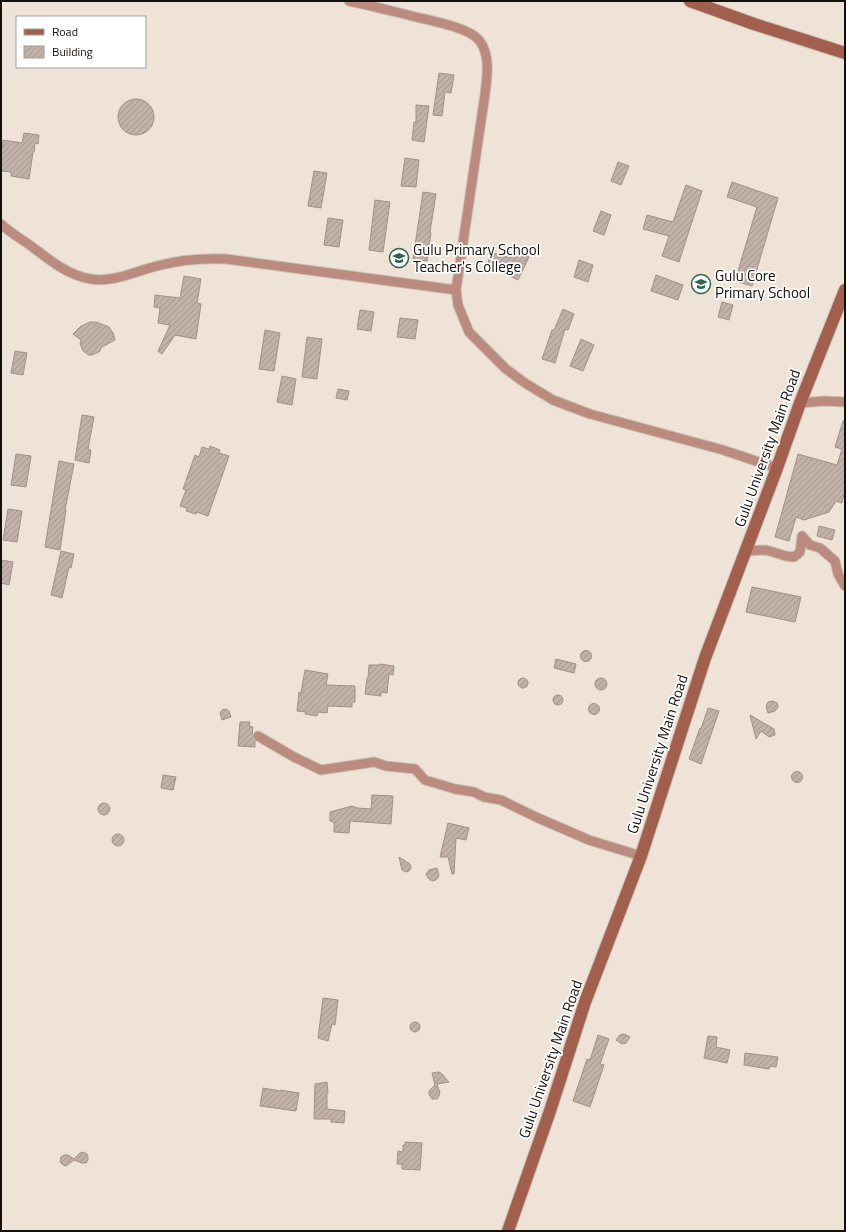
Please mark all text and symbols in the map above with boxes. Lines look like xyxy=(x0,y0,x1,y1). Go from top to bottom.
legend xyxy=(16,16,146,68)
text: Road xyxy=(52,22,78,41)
text: Building xyxy=(52,42,93,61)
place label: Gulu Primary School Teacher's College xyxy=(413,238,540,278)
school or university icon: Gulu Primary School Teacher's College xyxy=(388,247,410,269)
place label: Gulu Core Primary School xyxy=(715,264,810,304)
school or university icon: Gulu Core Primary School xyxy=(690,273,712,295)
street label: Gulu University Main Road xyxy=(728,366,806,530)
street label: Gulu University Main Road xyxy=(620,671,694,837)
street label: Gulu University Main Road xyxy=(512,977,588,1141)

